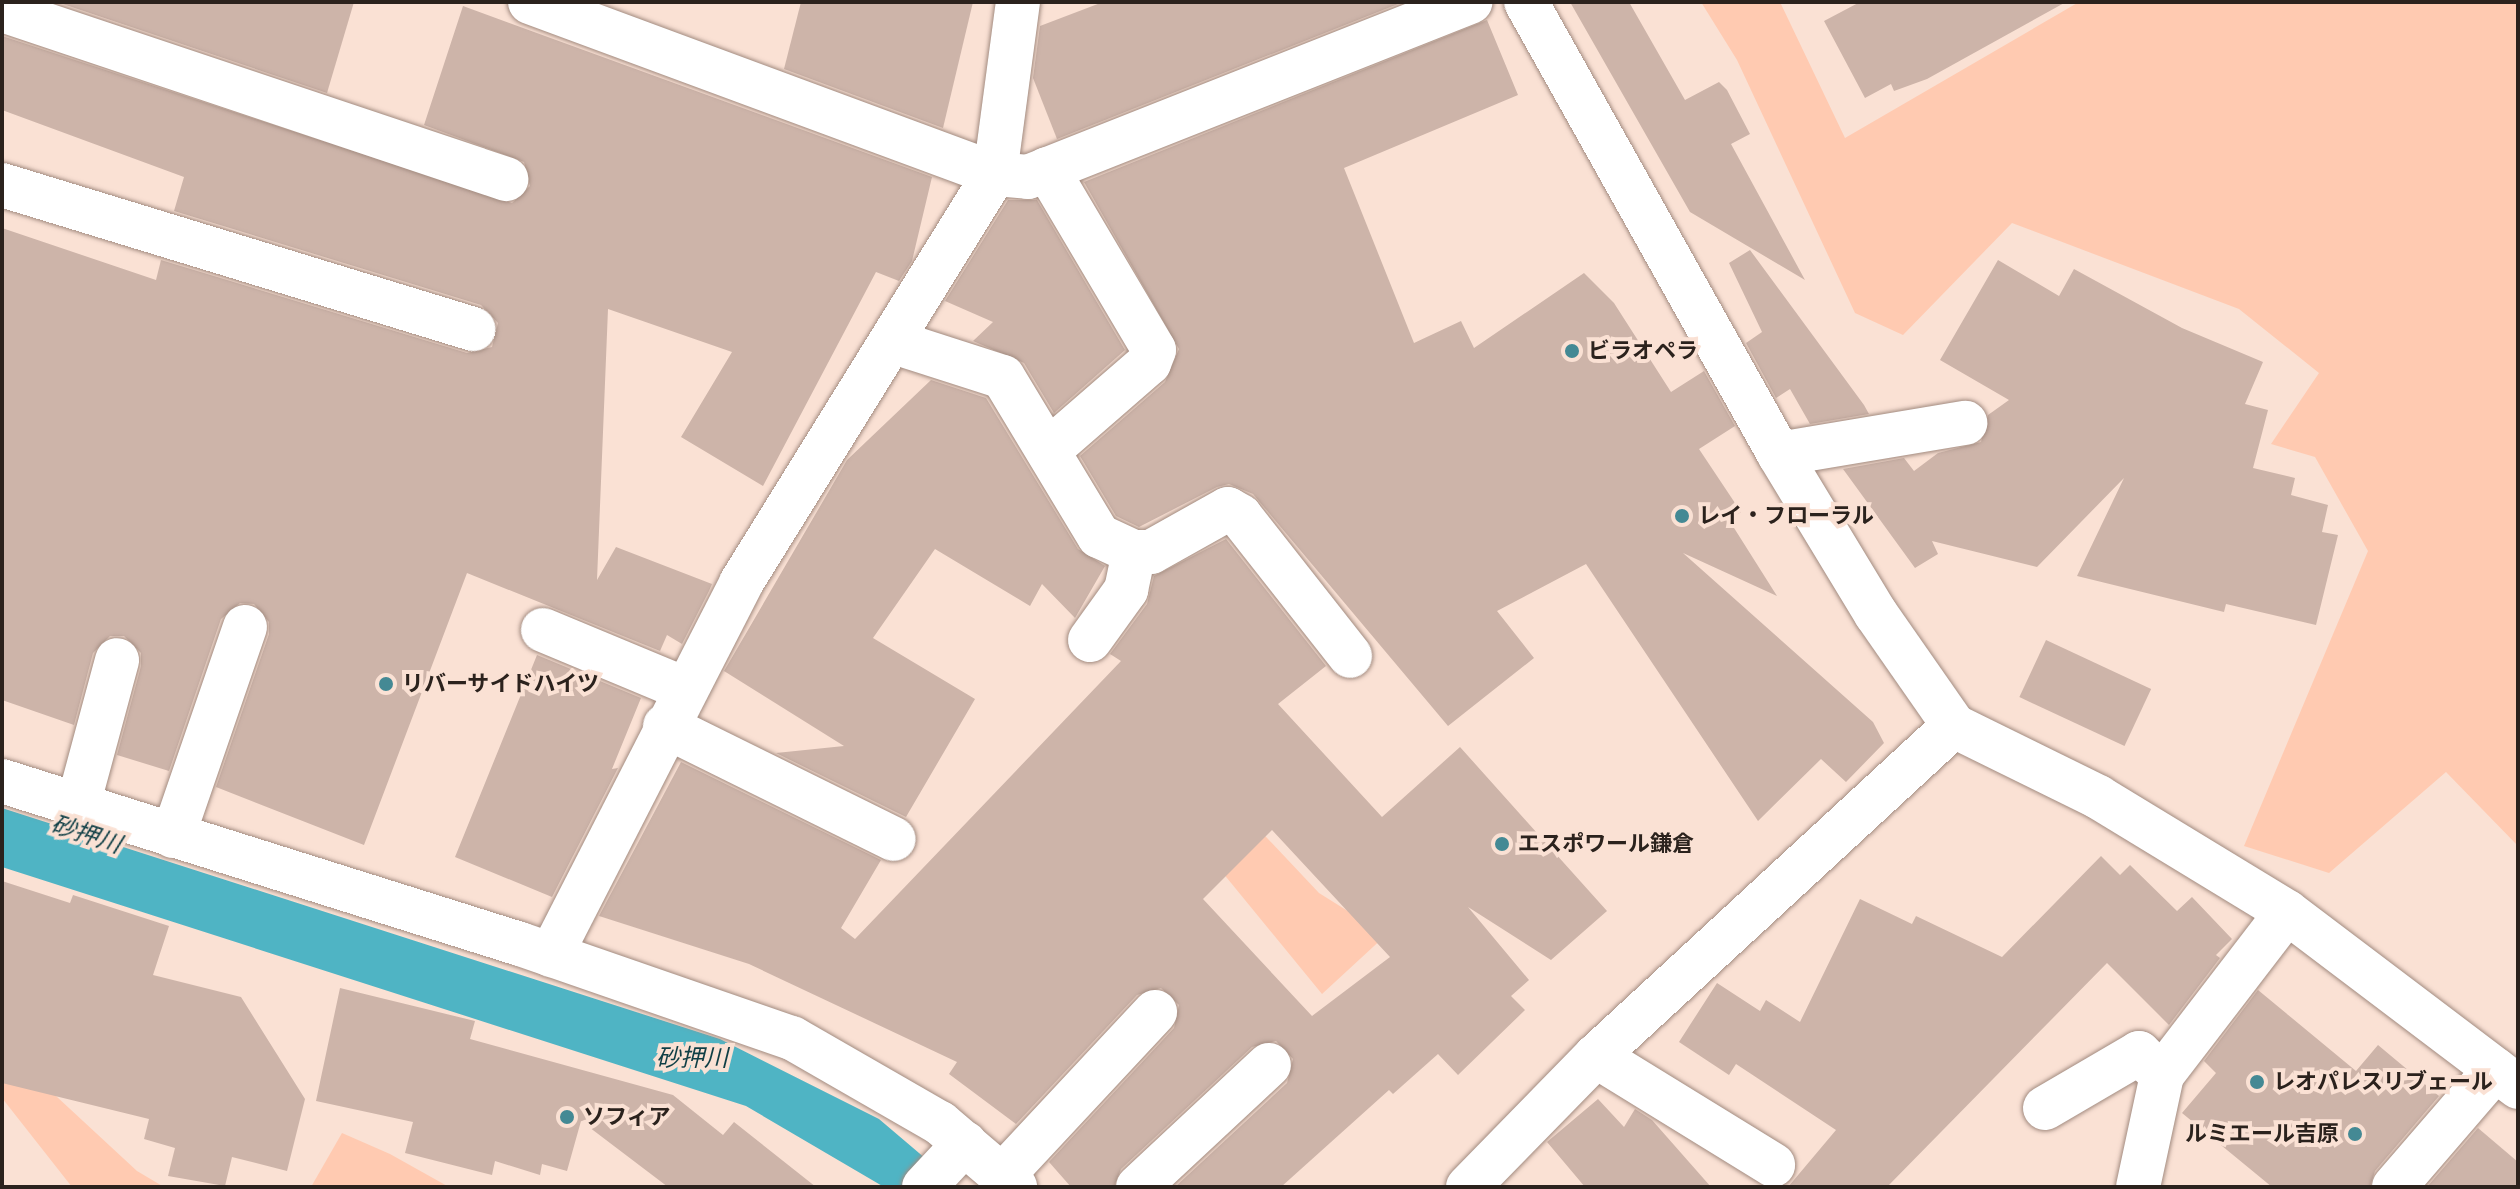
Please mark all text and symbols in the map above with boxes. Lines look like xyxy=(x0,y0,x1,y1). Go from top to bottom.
place label: ビラオペラ xyxy=(1588,338,1698,364)
marker: ビラオペラ xyxy=(1563,342,1581,360)
place label: レイ・フローラル xyxy=(1698,503,1874,529)
marker: レイ・フローラル xyxy=(1673,507,1691,525)
place label: リバーサイドハイツ xyxy=(402,671,600,697)
marker: リバーサイドハイツ xyxy=(377,675,395,693)
water label: 砂押川 xyxy=(47,810,125,860)
place label: エスポワール鎌倉 xyxy=(1518,831,1694,857)
marker: エスポワール鎌倉 xyxy=(1493,835,1511,853)
water label: 砂押川 xyxy=(656,1045,728,1073)
place label: レオパレスリブェール xyxy=(2273,1069,2493,1095)
marker: レオパレスリブェール xyxy=(2248,1073,2266,1091)
place label: ソフィア xyxy=(583,1104,671,1130)
marker: ソフィア xyxy=(558,1108,576,1126)
place label: ルミエール吉原 xyxy=(2185,1121,2339,1147)
marker: ルミエール吉原 xyxy=(2346,1125,2364,1143)

